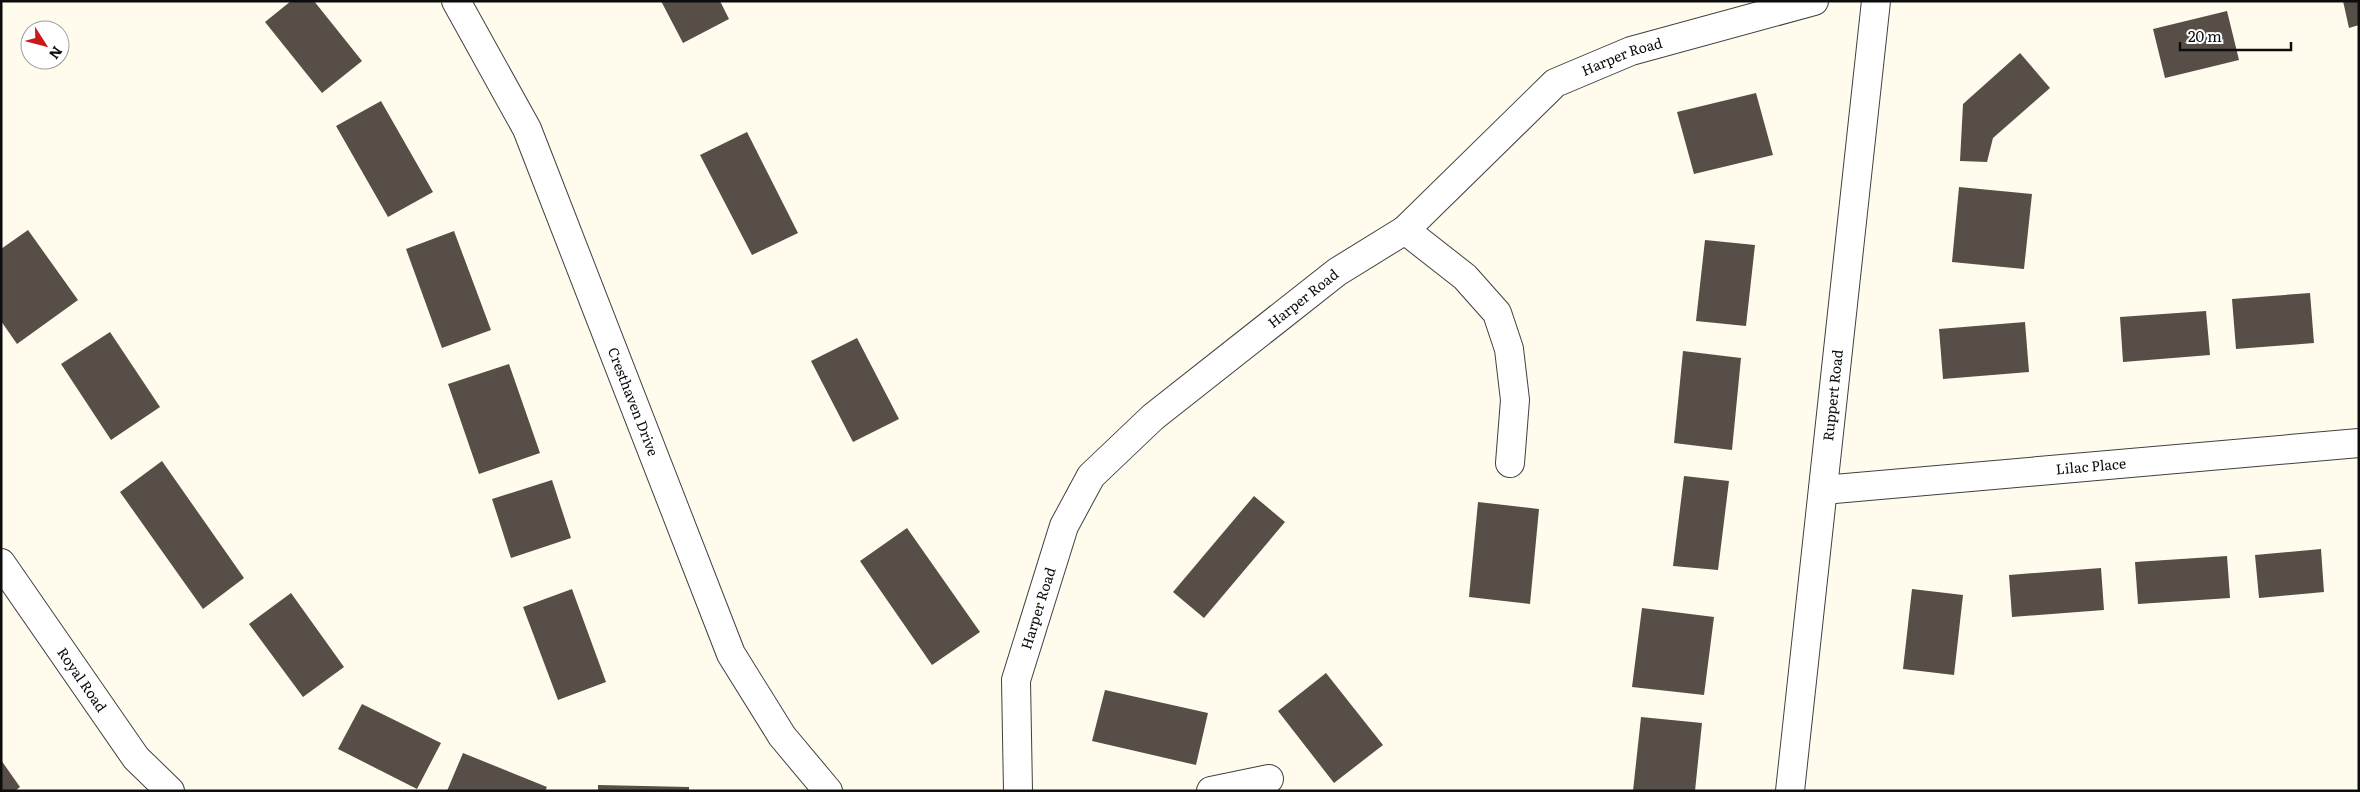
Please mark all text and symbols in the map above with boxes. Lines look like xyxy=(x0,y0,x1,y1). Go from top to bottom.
north arrow xyxy=(20,20,70,70)
scale bar xyxy=(2180,20,2291,52)
text: 20 m xyxy=(2188,24,2222,47)
street label: Harper Road xyxy=(1578,32,1665,80)
text: N xyxy=(45,43,68,64)
street label: Harper Road xyxy=(1263,263,1343,332)
street label: Cresthaven Drive xyxy=(604,344,664,459)
street label: Ruppert Road xyxy=(1817,348,1847,442)
street label: Lilac Place xyxy=(2055,452,2127,479)
street label: Harper Road xyxy=(1015,564,1060,652)
street label: Royal Road xyxy=(53,643,112,716)

